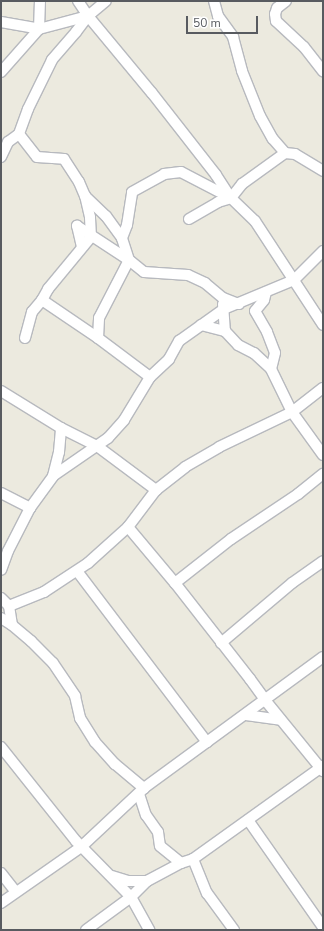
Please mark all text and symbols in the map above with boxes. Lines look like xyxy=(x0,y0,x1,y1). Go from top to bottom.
scale bar xyxy=(188,8,260,34)
text: 50 m xyxy=(193,15,221,31)

